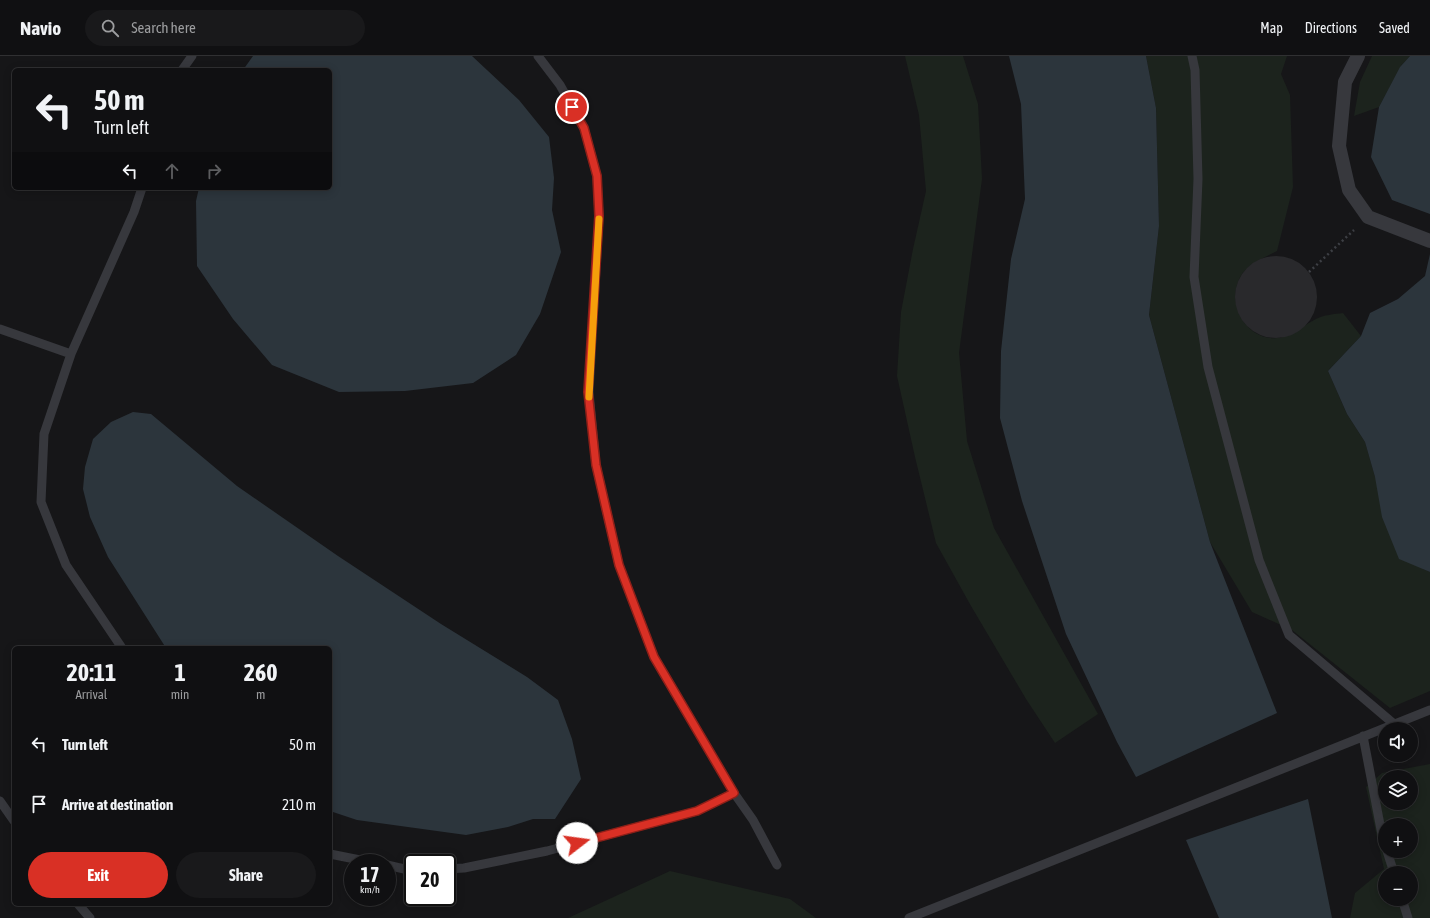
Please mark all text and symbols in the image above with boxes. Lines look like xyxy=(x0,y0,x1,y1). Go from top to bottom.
search box xyxy=(85,10,365,46)
text: Navio xyxy=(20,17,61,39)
icon: search xyxy=(99,17,121,39)
text: Search here xyxy=(131,19,196,36)
text: Map xyxy=(1260,20,1283,36)
text: Directions xyxy=(1305,20,1357,36)
text: Saved xyxy=(1379,20,1410,36)
icon: left xyxy=(28,84,80,136)
text: 50 m xyxy=(94,84,144,116)
pin xyxy=(555,90,589,124)
icon: arrive xyxy=(561,96,583,118)
text: Turn left xyxy=(94,117,149,138)
icon: left xyxy=(119,160,141,182)
icon: ahead xyxy=(161,160,183,182)
icon: right xyxy=(203,160,225,182)
text: 20:11 xyxy=(66,659,116,686)
text: 1 xyxy=(174,659,186,686)
text: 260 xyxy=(244,659,278,686)
text: Arrival xyxy=(75,687,107,702)
text: min xyxy=(171,687,189,702)
text: m xyxy=(256,687,265,702)
map controls xyxy=(1378,722,1418,906)
button: sound xyxy=(1378,722,1418,762)
icon: left xyxy=(28,733,50,755)
text: Turn left xyxy=(62,736,108,753)
text: 50 m xyxy=(289,736,316,753)
button: layers xyxy=(1378,770,1418,810)
icon: arrive xyxy=(28,793,50,815)
text: Arrive at destination xyxy=(62,796,173,813)
text: 210 m xyxy=(282,796,316,813)
button: + xyxy=(1378,818,1418,858)
position arrow xyxy=(556,822,598,864)
button: Exit xyxy=(28,852,168,898)
button: Share xyxy=(176,852,316,898)
speed limit sign: 20 xyxy=(404,854,456,906)
text: 17 xyxy=(361,863,379,886)
button: − xyxy=(1378,866,1418,906)
text: km/h xyxy=(360,884,380,895)

